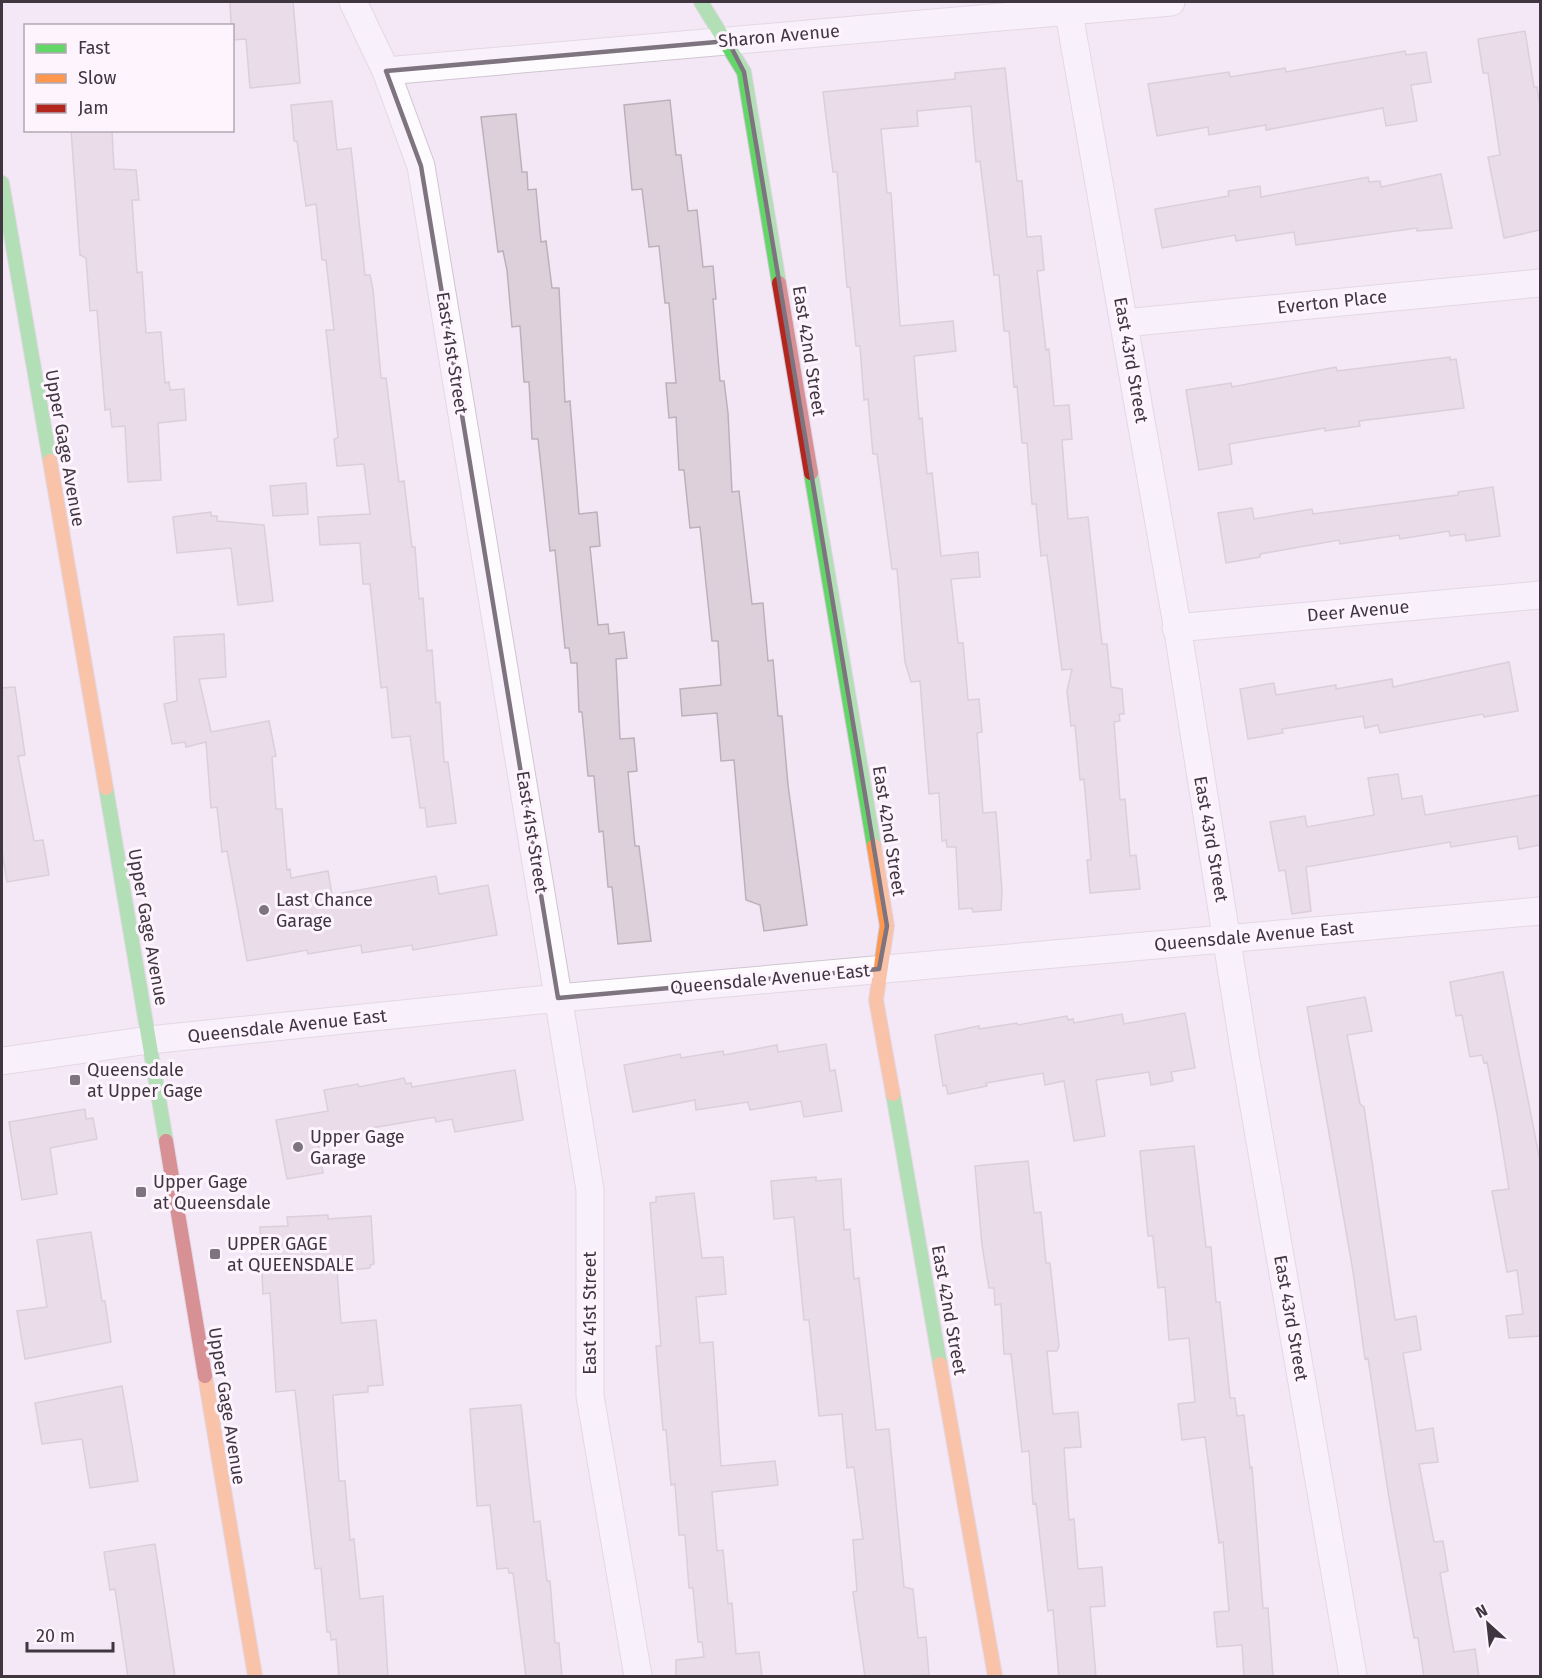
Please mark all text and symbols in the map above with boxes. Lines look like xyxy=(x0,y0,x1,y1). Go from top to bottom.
street label: Sharon Avenue xyxy=(717,20,841,52)
legend xyxy=(24,24,234,132)
text: Fast xyxy=(78,37,111,59)
text: Slow xyxy=(78,67,117,89)
text: Jam xyxy=(78,97,109,119)
street label: East 42nd Street xyxy=(788,284,830,418)
street label: Everton Place xyxy=(1276,285,1388,319)
street label: East 41st Street xyxy=(431,290,473,416)
street label: East 43rd Street xyxy=(1109,295,1153,425)
street label: Upper Gage Avenue xyxy=(40,368,90,528)
street label: Deer Avenue xyxy=(1306,596,1410,626)
street label: East 42nd Street xyxy=(868,764,910,898)
street label: East 41st Street xyxy=(511,769,553,895)
street label: East 43rd Street xyxy=(1189,774,1233,904)
street label: Upper Gage Avenue xyxy=(123,847,173,1007)
place label: Last Chance Garage xyxy=(276,889,373,932)
marker: Last Chance Garage xyxy=(257,903,271,917)
street label: Queensdale Avenue East xyxy=(1153,916,1355,956)
street label: Queensdale Avenue East xyxy=(669,959,871,999)
street label: Queensdale Avenue East xyxy=(186,1005,388,1047)
place label: Queensdale at Upper Gage xyxy=(87,1059,203,1102)
marker: Queensdale at Upper Gage xyxy=(68,1073,82,1087)
place label: Upper Gage Garage xyxy=(310,1126,405,1169)
marker: Upper Gage Garage xyxy=(291,1140,305,1154)
place label: Upper Gage at Queensdale xyxy=(153,1171,271,1214)
marker: Upper Gage at Queensdale xyxy=(134,1185,148,1199)
place label: UPPER GAGE at QUEENSDALE xyxy=(227,1233,354,1276)
street label: East 42nd Street xyxy=(927,1243,971,1377)
marker: UPPER GAGE at QUEENSDALE xyxy=(208,1247,222,1261)
street label: East 41st Street xyxy=(579,1251,601,1375)
street label: East 43rd Street xyxy=(1269,1253,1313,1383)
street label: Upper Gage Avenue xyxy=(204,1326,250,1486)
north arrow xyxy=(1458,1594,1518,1654)
text: N xyxy=(1472,1600,1490,1622)
scale bar xyxy=(27,1615,112,1653)
text: 20 m xyxy=(36,1625,75,1647)

